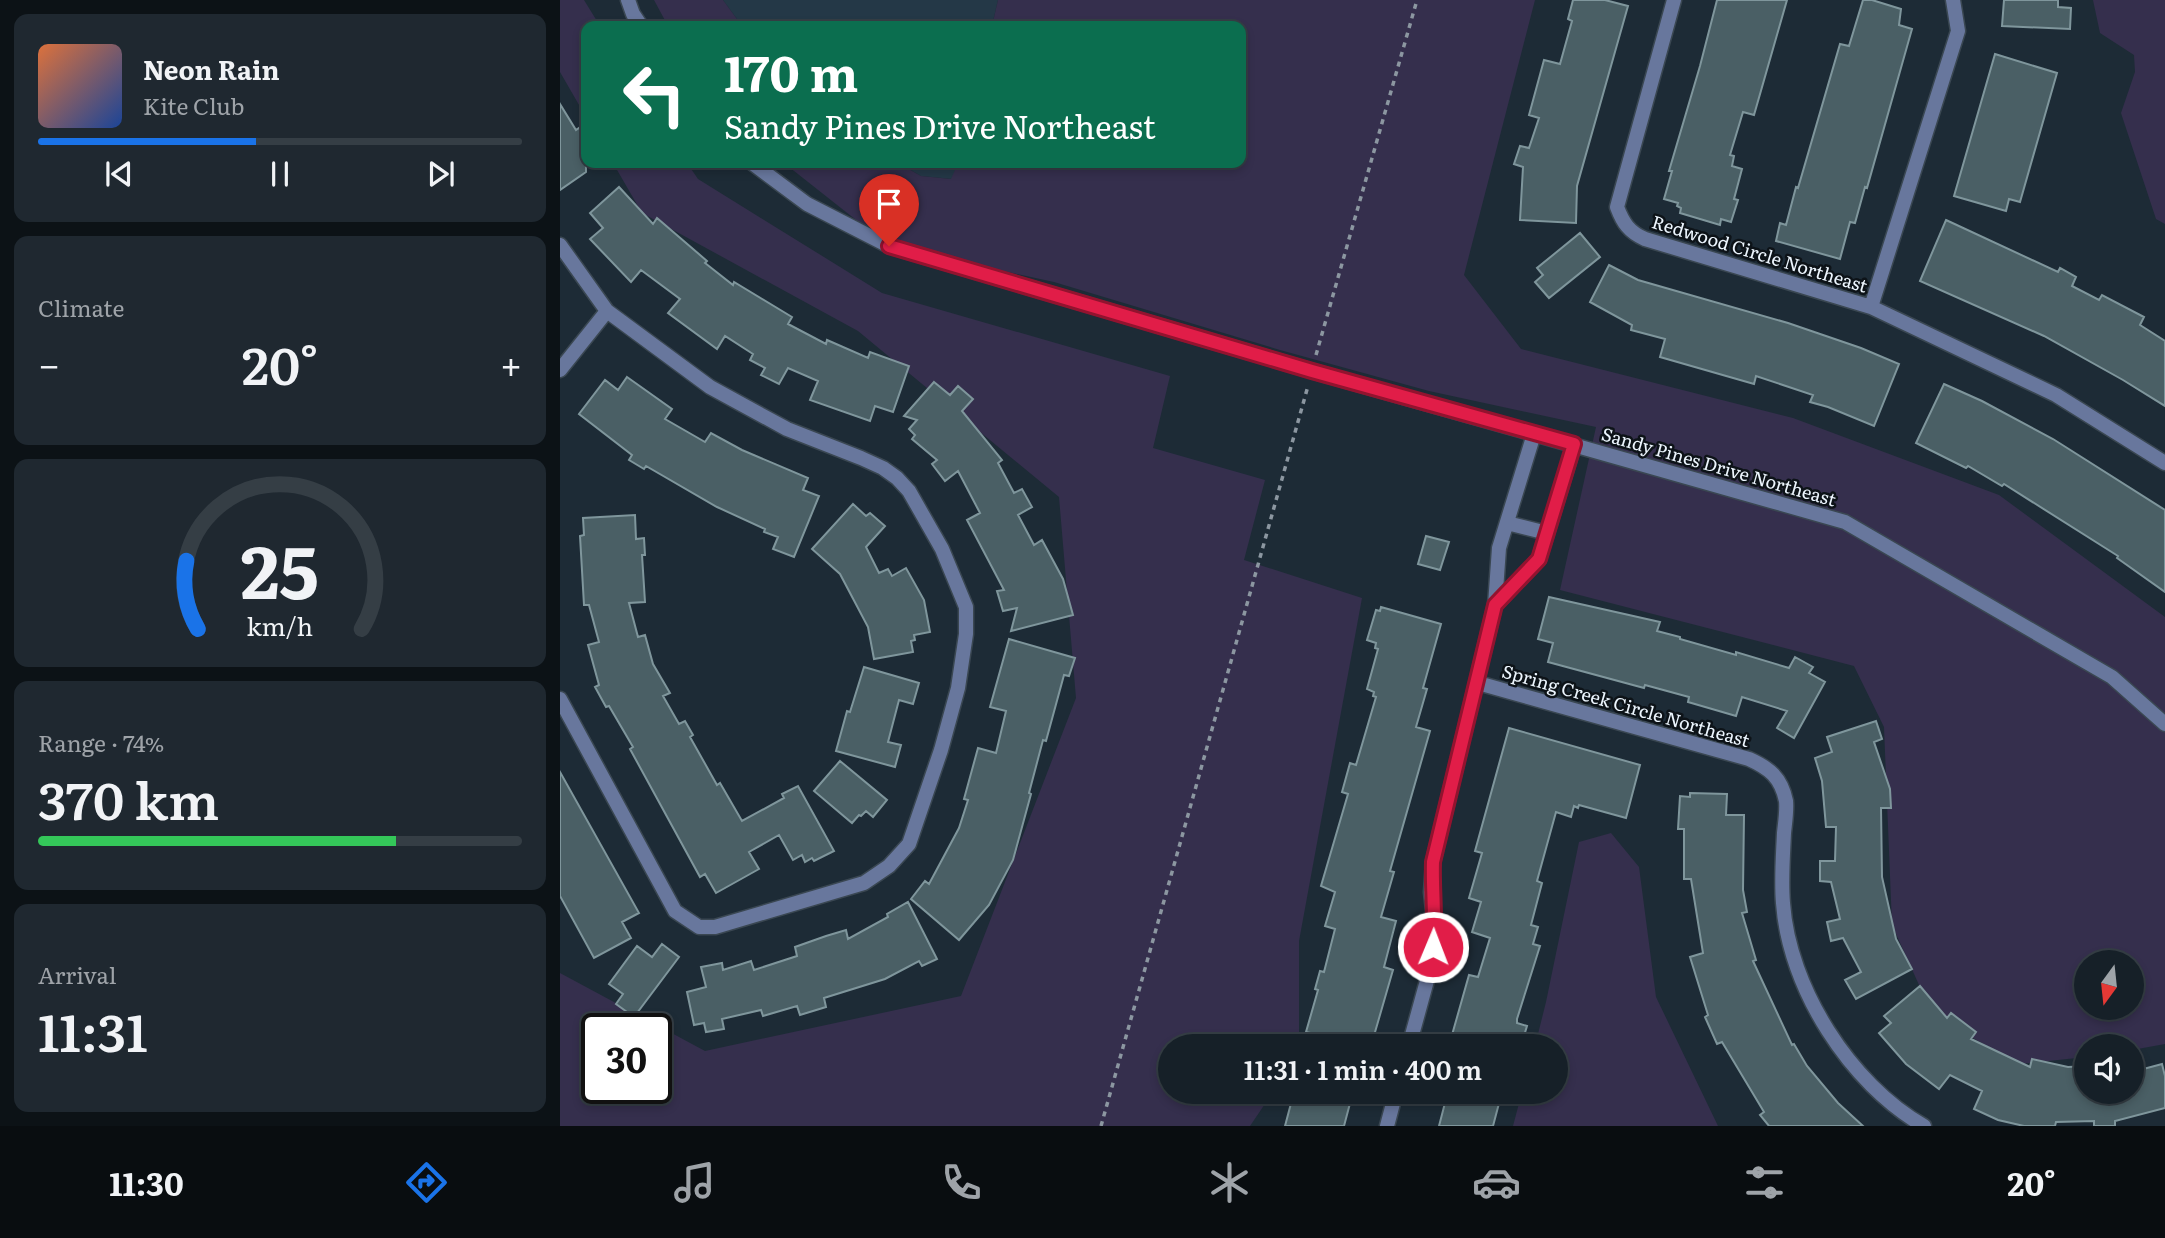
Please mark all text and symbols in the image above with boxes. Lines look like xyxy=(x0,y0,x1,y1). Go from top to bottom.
text: 170 m xyxy=(724,34,858,107)
text: Neon Rain xyxy=(143,49,280,88)
icon: left xyxy=(609,49,700,140)
text: Kite Club xyxy=(143,88,244,122)
text: Sandy Pines Drive Northeast xyxy=(724,101,1156,149)
icon: previous xyxy=(100,155,138,193)
icon: pause xyxy=(261,155,299,193)
icon: next xyxy=(422,155,460,193)
pin xyxy=(859,174,919,246)
icon: arrive xyxy=(870,185,908,223)
street label: Redwood Circle Northeast xyxy=(1649,207,1872,299)
text: Climate xyxy=(38,290,124,324)
text: 20° xyxy=(242,324,318,401)
text: − xyxy=(38,334,60,391)
text: + xyxy=(500,334,522,391)
street label: Sandy Pines Drive Northeast xyxy=(1599,420,1840,513)
text: 25 xyxy=(241,513,319,621)
text: km/h xyxy=(247,607,313,644)
street label: Spring Creek Circle Northeast xyxy=(1499,657,1754,754)
text: Range · 74% xyxy=(38,725,164,759)
text: 370 km xyxy=(38,759,219,836)
position arrow xyxy=(1396,910,1470,984)
north arrow xyxy=(2074,950,2144,1020)
map controls xyxy=(2074,950,2144,1104)
text: Arrival xyxy=(38,957,117,991)
text: 11:31 xyxy=(38,991,148,1068)
speed limit sign: 30 xyxy=(581,1013,672,1104)
button: sound xyxy=(2074,1034,2144,1104)
text: 11:31 · 1 min · 400 m xyxy=(1244,1049,1482,1088)
text: 11:30 xyxy=(109,1158,184,1206)
icon: directions xyxy=(402,1158,451,1207)
icon: music xyxy=(670,1158,719,1207)
icon: phone xyxy=(937,1158,986,1207)
icon: climate xyxy=(1205,1158,1254,1207)
icon: car xyxy=(1472,1158,1521,1207)
icon: filters xyxy=(1740,1158,1789,1207)
text: 20° xyxy=(2007,1158,2056,1206)

